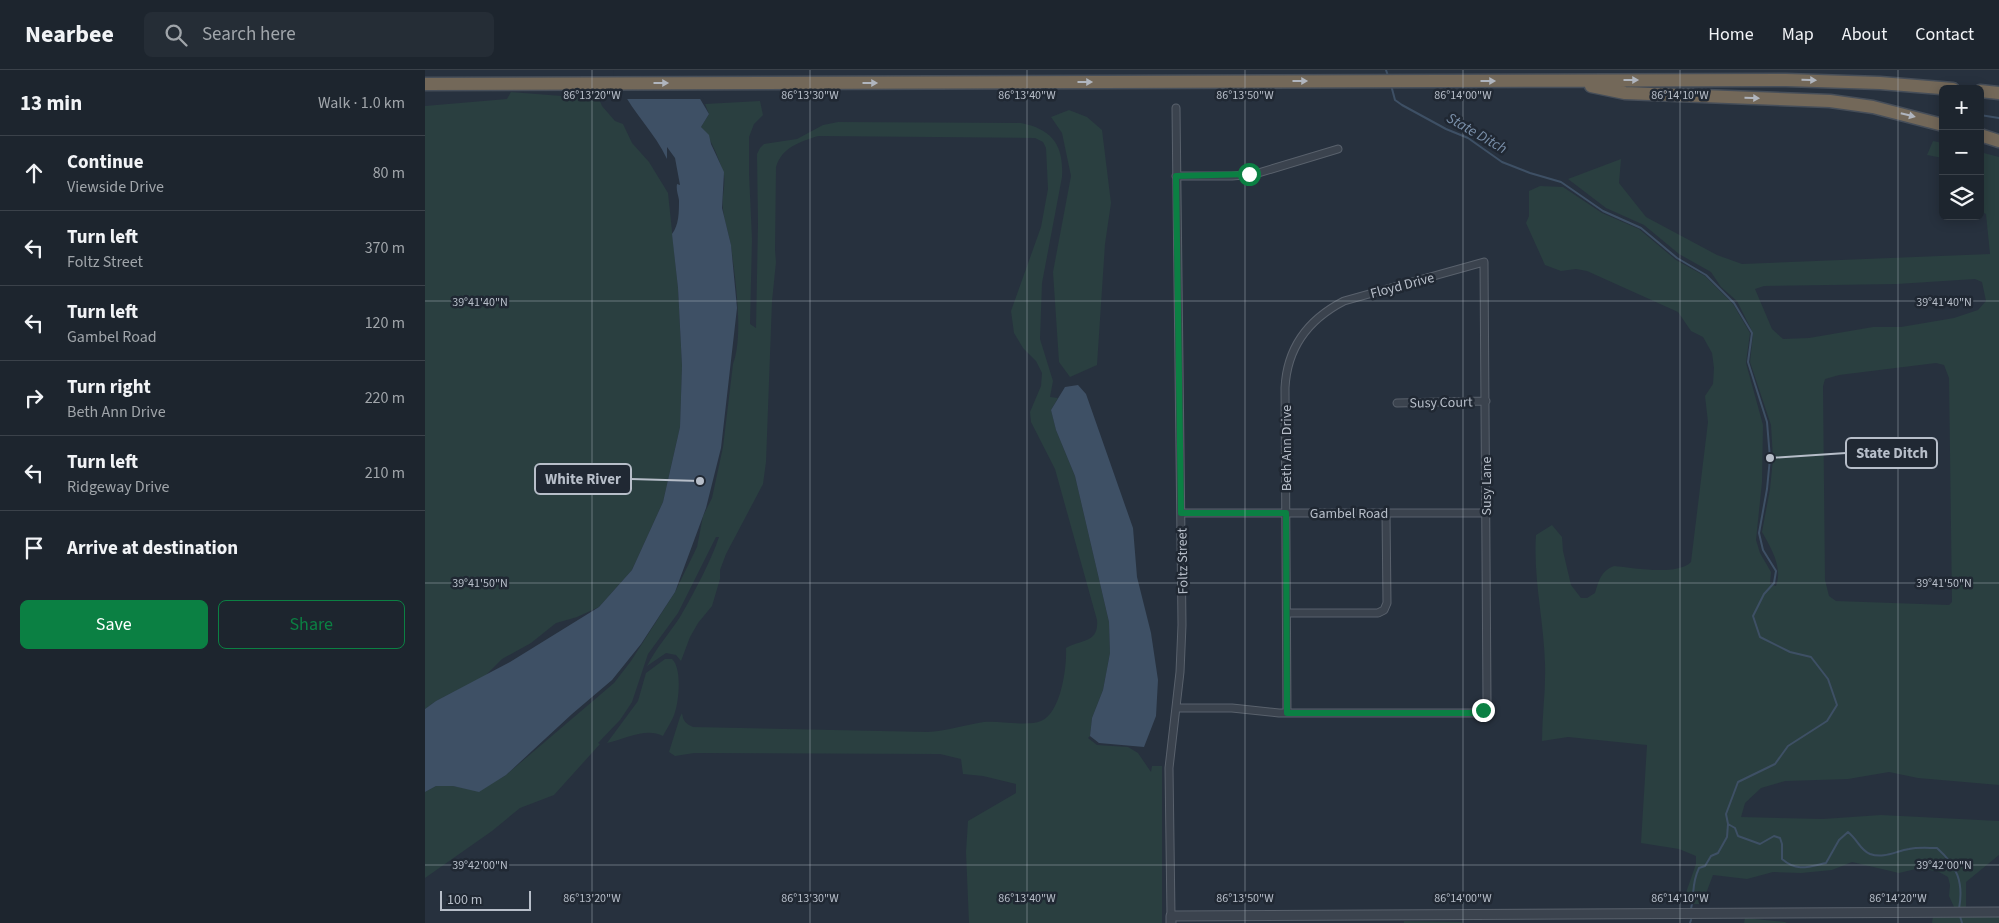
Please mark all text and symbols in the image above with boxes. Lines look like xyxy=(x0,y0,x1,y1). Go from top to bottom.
search box xyxy=(144,12,494,57)
text: Nearbee xyxy=(25,17,114,52)
icon: search xyxy=(162,21,190,49)
text: Search here xyxy=(202,21,296,48)
text: Home xyxy=(1708,22,1754,47)
text: Map xyxy=(1782,22,1814,47)
text: About xyxy=(1842,22,1887,47)
text: Contact xyxy=(1915,22,1974,47)
one-way arrow xyxy=(1623,76,1639,84)
one-way arrow xyxy=(1292,77,1308,85)
one-way arrow xyxy=(1480,77,1496,85)
one-way arrow xyxy=(1802,77,1818,85)
one-way arrow xyxy=(1077,78,1093,86)
one-way arrow xyxy=(654,79,670,87)
one-way arrow xyxy=(862,79,878,87)
map controls xyxy=(1939,85,1984,220)
button: + xyxy=(1939,85,1984,130)
text: 86°13'20"W xyxy=(563,87,621,104)
text: 86°13'30"W xyxy=(781,87,839,104)
text: 86°13'40"W xyxy=(998,87,1056,104)
text: 86°13'50"W xyxy=(1216,87,1274,104)
text: 86°14'00"W xyxy=(1434,87,1492,104)
text: 86°14'10"W xyxy=(1651,87,1709,104)
text: 13 min xyxy=(20,88,82,118)
text: Walk · 1.0 km xyxy=(318,92,405,114)
one-way arrow xyxy=(1744,94,1760,102)
water label: State Ditch xyxy=(1443,108,1511,159)
one-way arrow xyxy=(1901,111,1916,119)
button: − xyxy=(1939,130,1984,175)
text: Continue xyxy=(67,149,144,176)
icon: ahead xyxy=(20,159,48,187)
text: 80 m xyxy=(373,162,405,184)
route start xyxy=(1238,163,1261,186)
button: layers xyxy=(1939,175,1984,220)
text: Viewside Drive xyxy=(67,176,164,198)
text: Turn left xyxy=(67,224,138,251)
icon: left xyxy=(20,234,48,262)
text: 370 m xyxy=(365,237,405,259)
text: Foltz Street xyxy=(67,251,143,273)
street label: Floyd Drive xyxy=(1368,268,1436,304)
text: 39°41'40"N xyxy=(452,294,508,311)
text: 39°41'40"N xyxy=(1916,294,1972,311)
text: Turn left xyxy=(67,299,138,326)
icon: left xyxy=(20,309,48,337)
text: 120 m xyxy=(365,312,405,334)
text: Gambel Road xyxy=(67,326,157,348)
text: Turn right xyxy=(67,374,151,401)
icon: right xyxy=(20,384,48,412)
text: 220 m xyxy=(365,387,405,409)
street label: Susy Court xyxy=(1409,392,1473,414)
text: Beth Ann Drive xyxy=(67,401,166,423)
street label: Beth Ann Drive xyxy=(1277,405,1297,491)
callout: State Ditch xyxy=(1846,438,1937,468)
text: State Ditch xyxy=(1856,443,1928,464)
text: Turn left xyxy=(67,449,138,476)
street label: Susy Lane xyxy=(1477,457,1497,515)
icon: left xyxy=(20,459,48,487)
text: 210 m xyxy=(365,462,405,484)
callout: White River xyxy=(535,464,631,494)
text: White River xyxy=(545,469,621,490)
text: Ridgeway Drive xyxy=(67,476,170,498)
street label: Gambel Road xyxy=(1310,504,1388,524)
street label: Foltz Street xyxy=(1172,527,1194,594)
icon: arrive xyxy=(20,534,48,562)
text: Arrive at destination xyxy=(67,535,238,562)
text: 39°41'50"N xyxy=(452,575,508,592)
text: 39°41'50"N xyxy=(1916,575,1972,592)
button: Save xyxy=(20,600,208,649)
button: Share xyxy=(218,600,405,649)
route end xyxy=(1472,699,1495,722)
text: 39°42'00"N xyxy=(452,857,508,874)
text: 39°42'00"N xyxy=(1916,857,1972,874)
scale bar xyxy=(440,888,531,911)
text: 100 m xyxy=(447,890,482,910)
text: 86°13'20"W xyxy=(563,890,621,907)
text: 86°13'30"W xyxy=(781,890,839,907)
text: 86°13'40"W xyxy=(998,890,1056,907)
text: 86°13'50"W xyxy=(1216,890,1274,907)
text: 86°14'00"W xyxy=(1434,890,1492,907)
text: 86°14'10"W xyxy=(1651,890,1709,907)
text: 86°14'20"W xyxy=(1869,890,1927,907)

